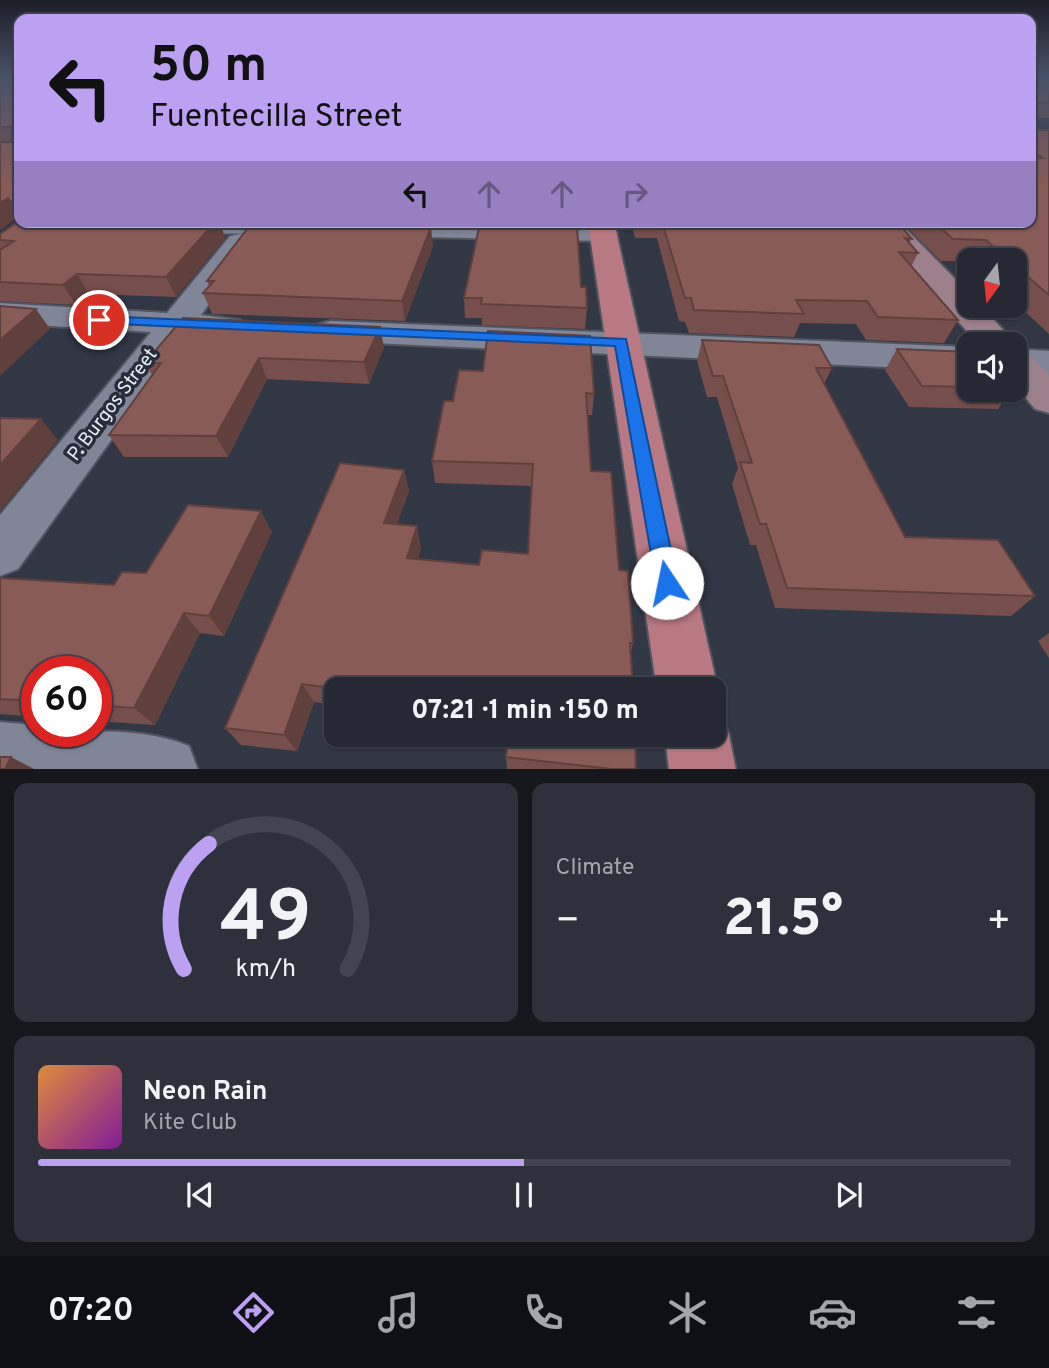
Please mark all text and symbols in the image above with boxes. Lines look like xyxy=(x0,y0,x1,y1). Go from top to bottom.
text: 50 m xyxy=(150,37,267,99)
icon: left xyxy=(35,42,126,133)
text: Fuentecilla Street xyxy=(150,98,403,138)
icon: left xyxy=(397,175,435,213)
icon: ahead xyxy=(470,175,508,213)
icon: ahead xyxy=(543,175,581,213)
icon: right xyxy=(616,175,654,213)
north arrow xyxy=(957,248,1027,318)
map controls xyxy=(957,248,1027,402)
pin xyxy=(69,290,129,350)
icon: arrive xyxy=(80,301,118,339)
button: sound xyxy=(957,332,1027,402)
street label: P. Burgos Street xyxy=(63,344,163,466)
position arrow xyxy=(630,546,704,620)
speed limit sign: 60 xyxy=(21,656,112,747)
text: 07:21 · 1 min · 150 m xyxy=(411,695,639,728)
text: Climate xyxy=(556,854,634,883)
text: 49 xyxy=(220,875,312,967)
text: 21.5° xyxy=(723,888,843,954)
text: − xyxy=(556,898,580,947)
text: + xyxy=(986,898,1011,947)
text: km/h xyxy=(235,953,296,985)
text: Neon Rain xyxy=(143,1076,268,1109)
text: Kite Club xyxy=(143,1109,237,1138)
icon: previous xyxy=(181,1176,219,1214)
icon: pause xyxy=(505,1176,543,1214)
icon: next xyxy=(830,1176,868,1214)
icon: directions xyxy=(229,1288,278,1337)
icon: music xyxy=(374,1288,423,1337)
icon: phone xyxy=(519,1288,568,1337)
icon: climate xyxy=(663,1288,712,1337)
icon: car xyxy=(808,1288,857,1337)
icon: filters xyxy=(952,1288,1001,1337)
text: 07:20 xyxy=(48,1292,134,1332)

